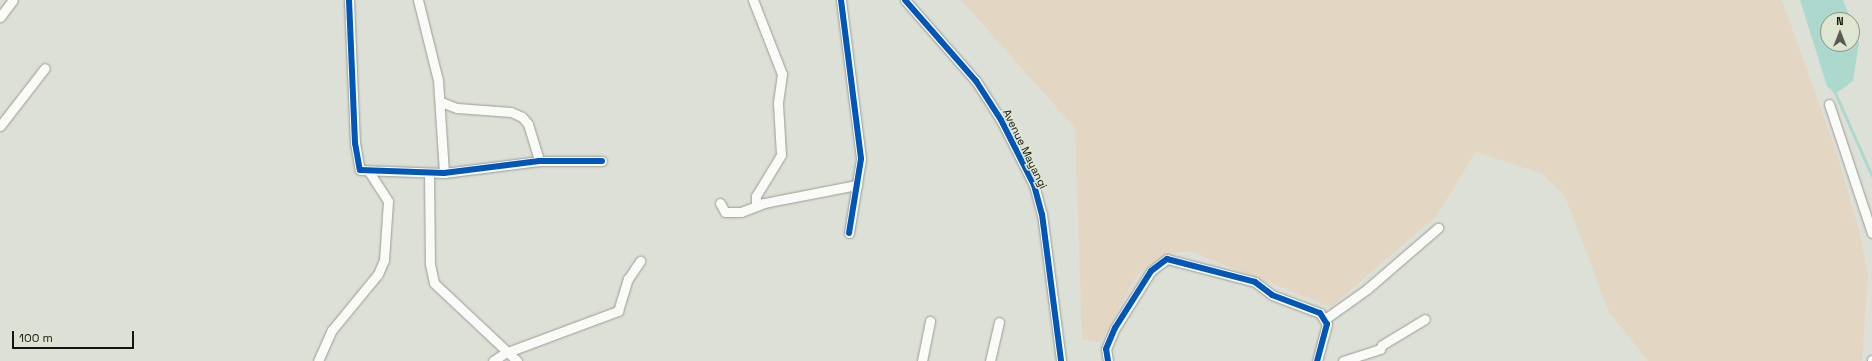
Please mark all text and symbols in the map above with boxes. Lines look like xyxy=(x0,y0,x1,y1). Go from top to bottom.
north arrow xyxy=(1820,12,1860,52)
text: N xyxy=(1836,14,1844,28)
street label: Avenue Mayangi xyxy=(1000,107,1050,191)
scale bar xyxy=(14,323,136,349)
text: 100 m xyxy=(19,330,53,346)

